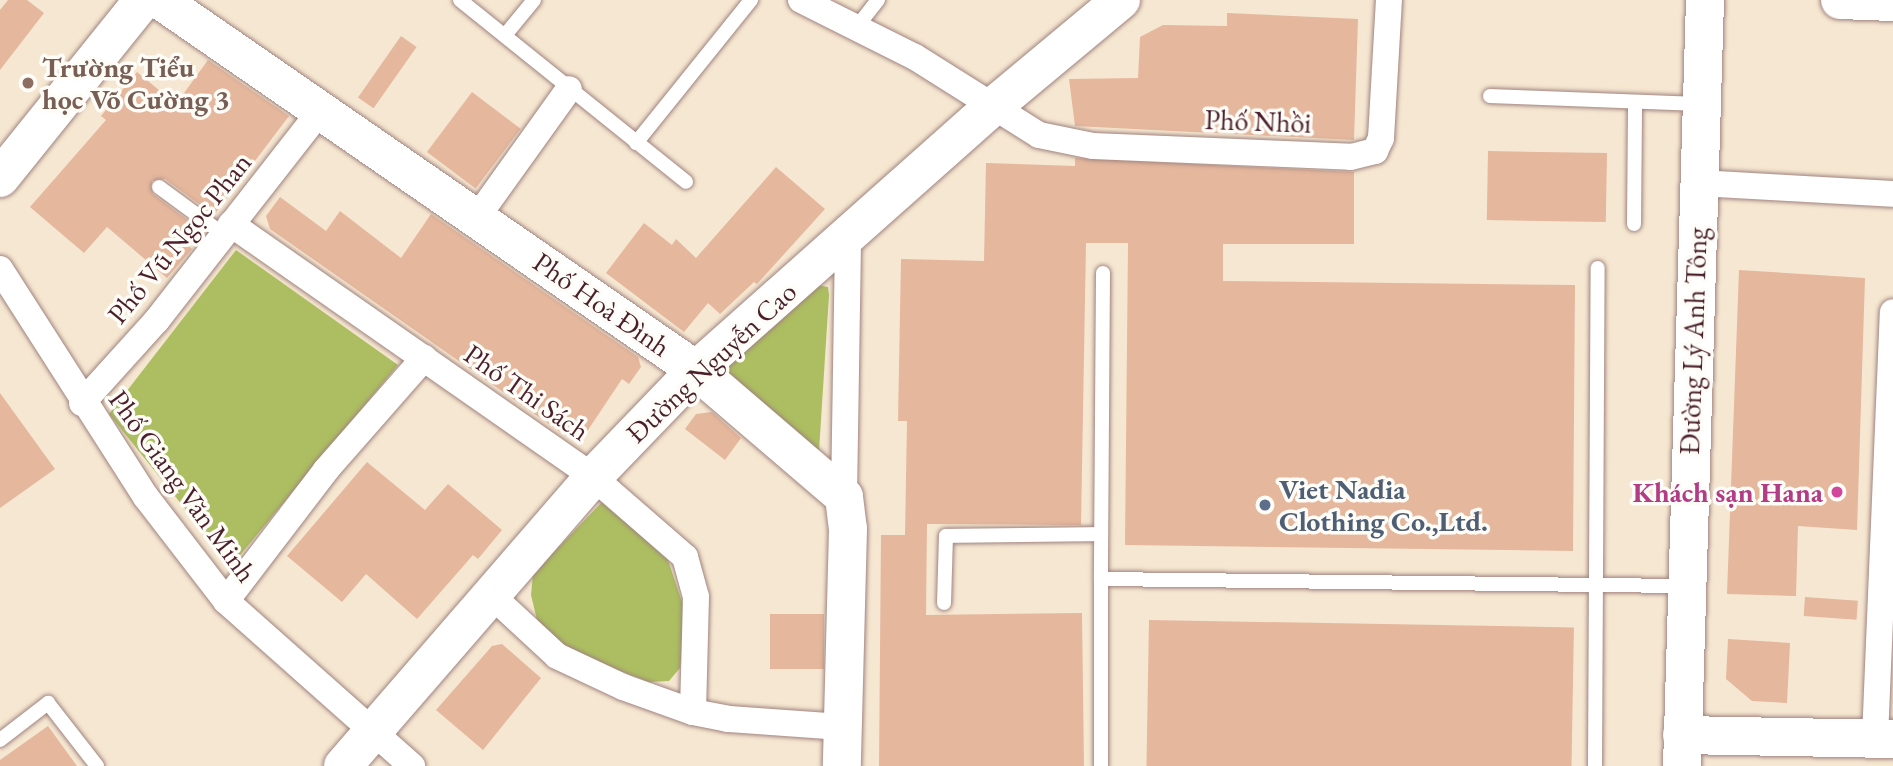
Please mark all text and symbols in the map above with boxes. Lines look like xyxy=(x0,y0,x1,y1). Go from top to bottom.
place label: Trường Tiểu học Võ Cường 3 xyxy=(42,50,230,116)
marker: Trường Tiểu học Võ Cường 3 xyxy=(20,75,36,91)
street label: Phố Nhồi xyxy=(1204,102,1312,140)
street label: Phố Vũ Ngọc Phan xyxy=(100,146,258,330)
street label: Đường Lý Anh Tông xyxy=(1672,227,1714,455)
street label: Phố Hoà Đình xyxy=(527,245,677,363)
street label: Đường Nguyễn Cao xyxy=(619,275,803,449)
street label: Phố Thi Sách xyxy=(458,337,596,447)
street label: Phố Giang Văn Minh xyxy=(102,383,264,589)
place label: Viet Nadia Clothing Co.,Ltd. xyxy=(1279,472,1488,538)
place label: Khách sạn Hana xyxy=(1633,475,1823,509)
marker: Khách sạn Hana xyxy=(1829,484,1845,500)
marker: Viet Nadia Clothing Co.,Ltd. xyxy=(1257,497,1273,513)

